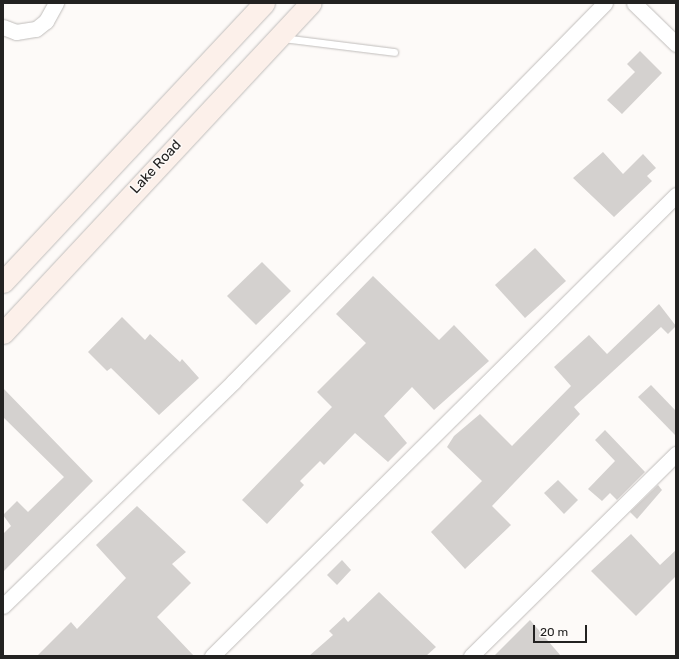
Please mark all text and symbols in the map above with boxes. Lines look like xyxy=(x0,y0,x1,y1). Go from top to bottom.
street label: Lake Road xyxy=(127,137,185,197)
scale bar xyxy=(535,617,589,643)
text: 20 m xyxy=(540,625,568,639)

